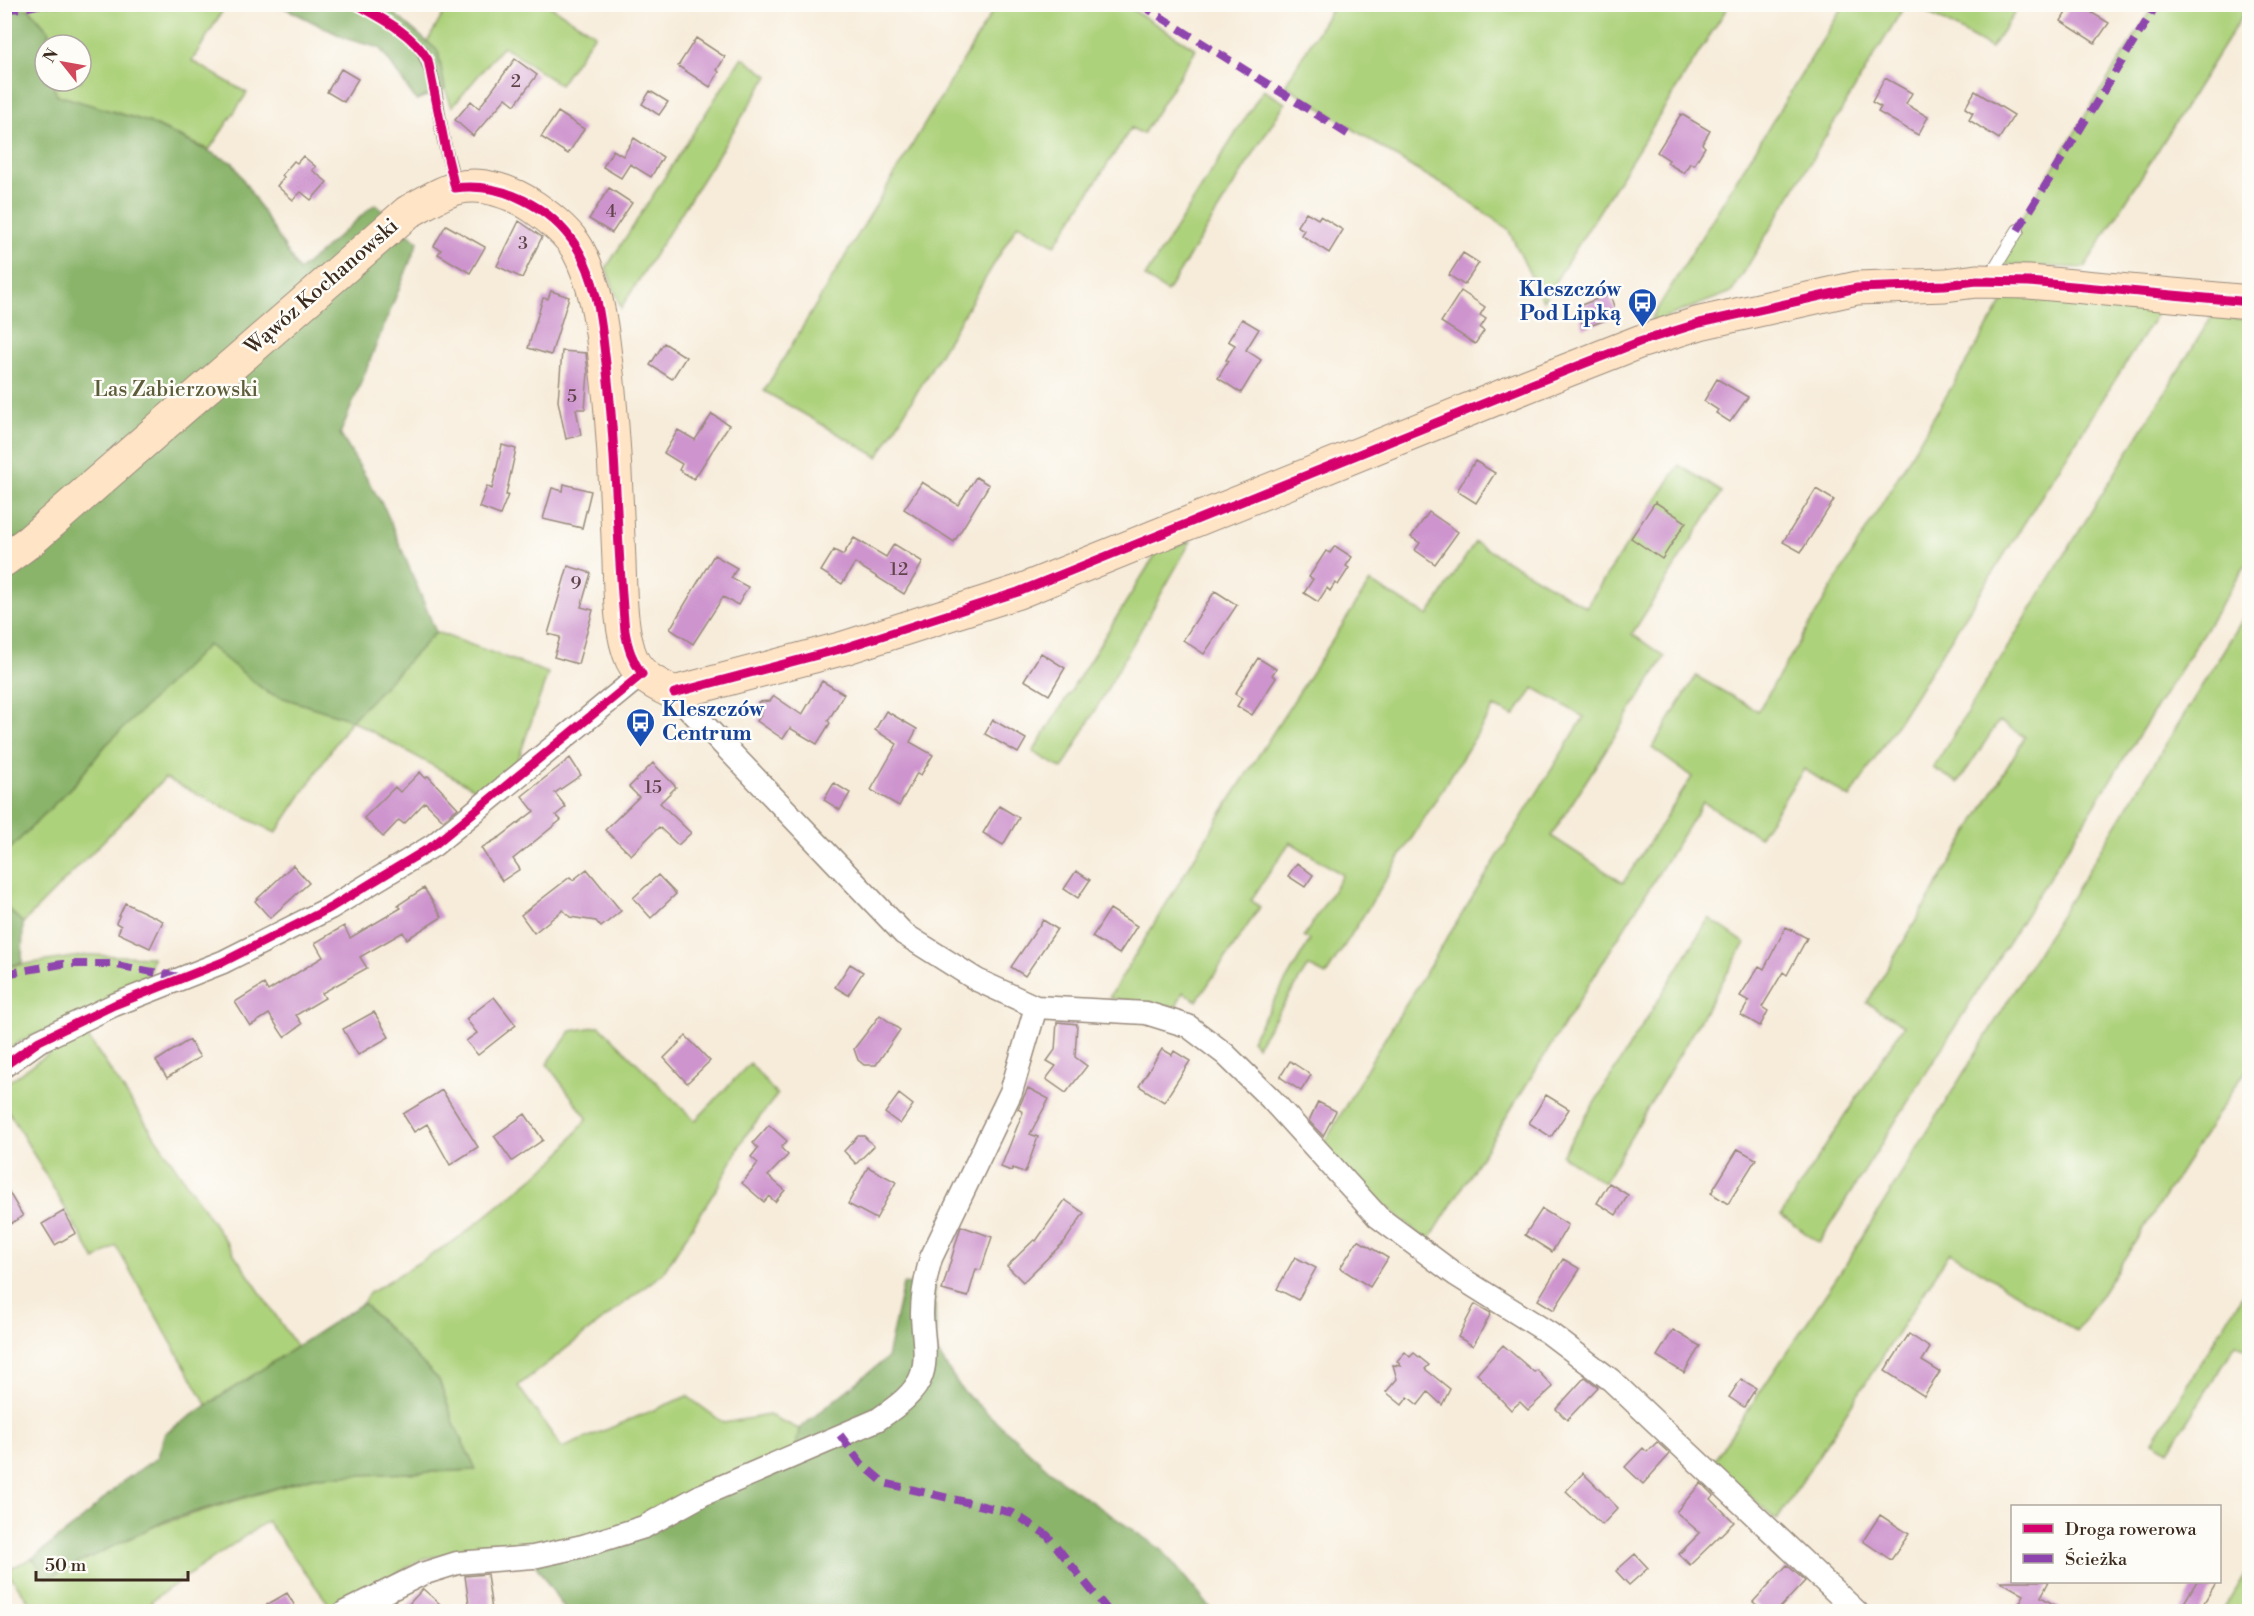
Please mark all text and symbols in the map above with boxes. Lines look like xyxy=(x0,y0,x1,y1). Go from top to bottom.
north arrow xyxy=(33,33,93,93)
text: N xyxy=(39,45,63,66)
house number: 2 xyxy=(511,70,521,93)
house number: 4 xyxy=(606,200,617,223)
street label: Wąwóz Kochanowski xyxy=(239,213,404,361)
house number: 3 xyxy=(518,232,528,255)
place label: Kleszczów Pod Lipką xyxy=(1519,277,1622,327)
bus stop icon: Kleszczów Pod Lipką xyxy=(1626,286,1658,328)
park label: Las Zabierzowski xyxy=(94,377,258,403)
house number: 5 xyxy=(567,385,577,408)
house number: 12 xyxy=(890,558,908,581)
house number: 9 xyxy=(571,572,582,595)
place label: Kleszczów Centrum xyxy=(662,697,764,747)
bus stop icon: Kleszczów Centrum xyxy=(625,706,657,748)
house number: 15 xyxy=(644,776,662,799)
legend xyxy=(2011,1505,2221,1583)
text: Droga rowerowa xyxy=(2065,1518,2197,1541)
scale bar xyxy=(36,1544,188,1582)
text: Ścieżka xyxy=(2065,1548,2128,1571)
text: 50 m xyxy=(45,1554,87,1577)

